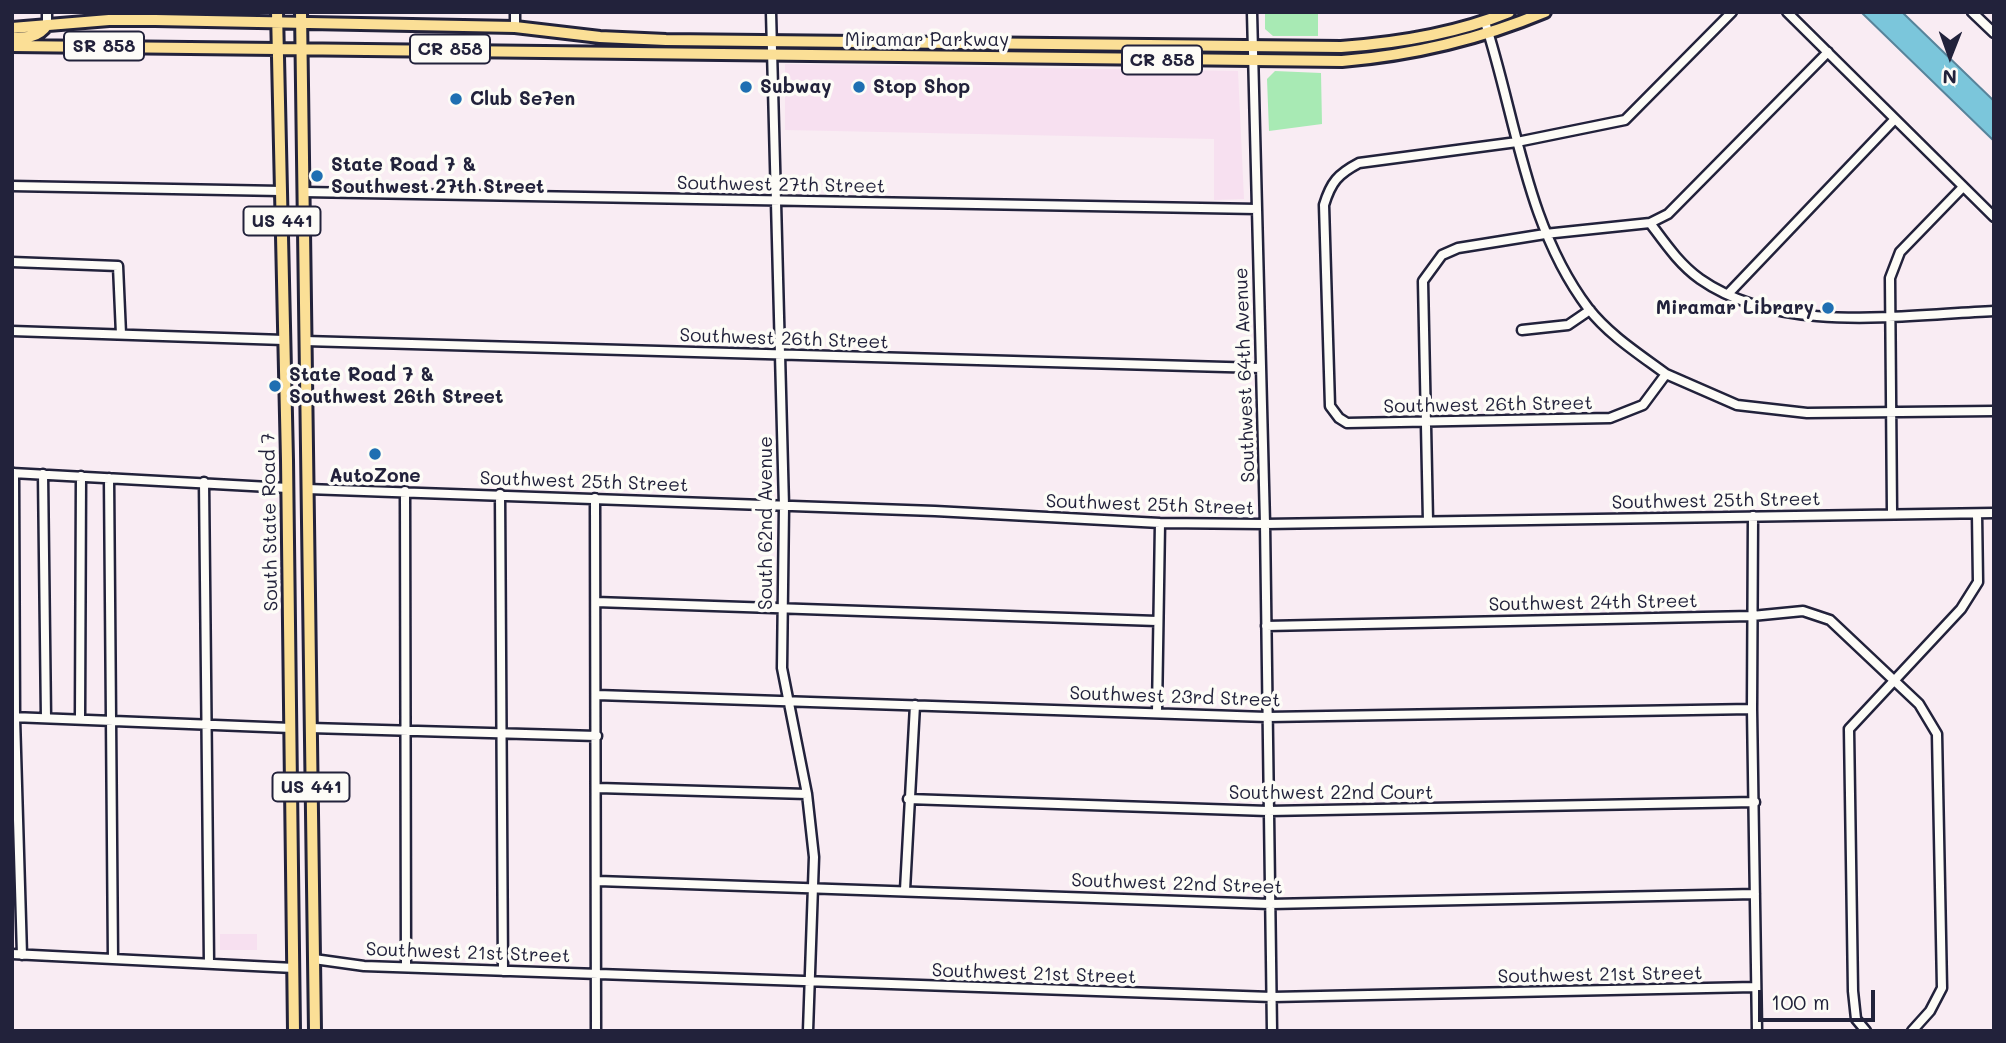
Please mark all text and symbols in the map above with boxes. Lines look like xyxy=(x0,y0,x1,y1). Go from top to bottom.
north arrow xyxy=(1915,21,1985,91)
street label: Miramar Parkway xyxy=(845,29,1009,51)
road number: SR 858 xyxy=(64,32,144,60)
road number: CR 858 xyxy=(410,34,490,64)
road number: CR 858 xyxy=(1122,46,1202,74)
text: N xyxy=(1942,65,1957,90)
place label: Subway xyxy=(760,76,831,98)
place label: Stop Shop xyxy=(873,76,970,98)
marker: Subway xyxy=(738,79,754,95)
marker: Stop Shop xyxy=(851,79,867,95)
place label: Club Se7en xyxy=(470,88,575,110)
marker: Club Se7en xyxy=(448,91,464,107)
place label: State Road 7 & Southwest 27th Street xyxy=(331,154,544,198)
marker: State Road 7 & Southwest 27th Street xyxy=(309,168,325,184)
street label: Southwest 27th Street xyxy=(677,172,885,198)
road number: US 441 xyxy=(244,206,320,236)
street label: Southwest 64th Avenue xyxy=(1230,267,1260,483)
place label: Miramar Library xyxy=(1656,297,1814,319)
marker: Miramar Library xyxy=(1820,300,1836,316)
street label: Southwest 26th Street xyxy=(679,324,889,354)
place label: State Road 7 & Southwest 26th Street xyxy=(289,364,503,408)
marker: State Road 7 & Southwest 26th Street xyxy=(267,378,283,394)
street label: Southwest 26th Street xyxy=(1383,392,1593,418)
street label: South State Road 7 xyxy=(257,433,283,611)
street label: South 62nd Avenue xyxy=(755,436,777,610)
marker: AutoZone xyxy=(367,446,383,462)
place label: AutoZone xyxy=(329,465,421,487)
street label: Southwest 25th Street xyxy=(479,467,689,497)
street label: Southwest 25th Street xyxy=(1611,488,1821,514)
street label: Southwest 25th Street xyxy=(1045,490,1255,520)
street label: Southwest 24th Street xyxy=(1488,590,1698,616)
street label: Southwest 23rd Street xyxy=(1069,682,1281,712)
road number: US 441 xyxy=(272,772,350,802)
street label: Southwest 22nd Court xyxy=(1229,782,1433,804)
street label: Southwest 22nd Street xyxy=(1071,869,1283,899)
street label: Southwest 21st Street xyxy=(365,938,571,968)
street label: Southwest 21st Street xyxy=(931,959,1137,989)
street label: Southwest 21st Street xyxy=(1497,962,1703,988)
scale bar xyxy=(1761,976,1878,1020)
text: 100 m xyxy=(1771,988,1830,1015)

